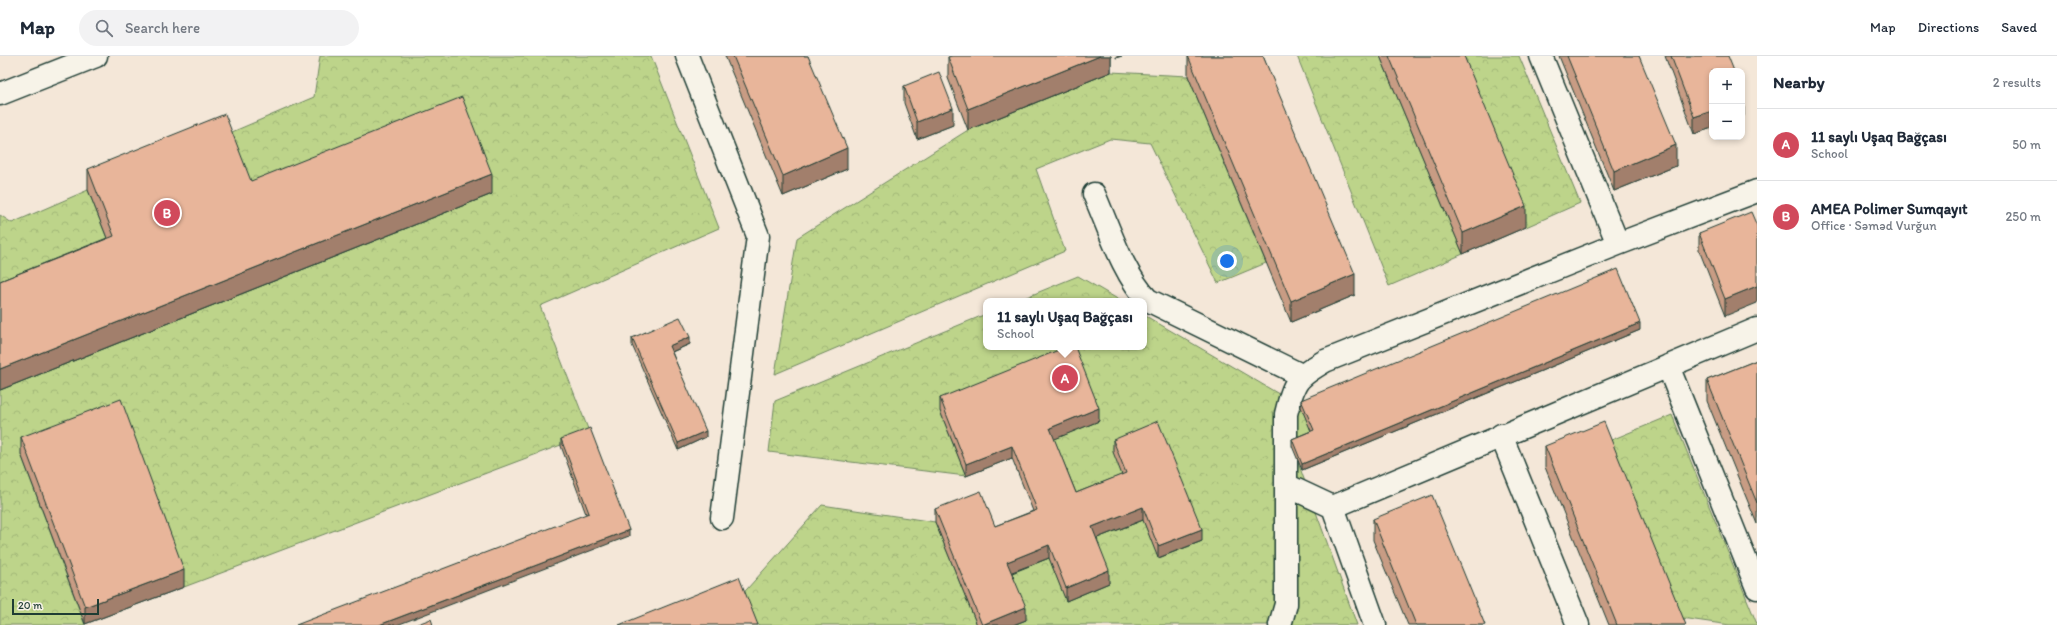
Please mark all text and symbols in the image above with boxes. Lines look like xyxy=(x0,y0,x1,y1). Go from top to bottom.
search box xyxy=(79,10,359,46)
text: Map xyxy=(20,16,55,39)
icon: search xyxy=(93,17,115,39)
text: Search here xyxy=(125,19,200,37)
text: Map xyxy=(1870,19,1896,36)
text: Directions xyxy=(1918,19,1979,36)
text: Saved xyxy=(2001,19,2037,36)
map controls xyxy=(1709,68,1745,140)
button: + xyxy=(1709,68,1745,104)
text: Nearby xyxy=(1773,72,1825,92)
text: 2 results xyxy=(1993,75,2041,90)
button: − xyxy=(1709,104,1745,140)
text: 11 saylı Uşaq Bağçası xyxy=(1811,128,1947,146)
text: A xyxy=(1782,137,1790,152)
text: 50 m xyxy=(2012,137,2041,152)
text: School xyxy=(1811,146,1848,161)
pin: B xyxy=(154,198,180,228)
text: AMEA Polimer Sumqayıt xyxy=(1811,200,1968,218)
text: B xyxy=(1782,209,1790,224)
text: 250 m xyxy=(2005,209,2041,224)
text: Office · Səməd Vurğun xyxy=(1811,218,1937,233)
your location xyxy=(1217,251,1237,271)
popup xyxy=(983,298,1147,350)
text: 11 saylı Uşaq Bağçası xyxy=(997,308,1133,326)
text: School xyxy=(997,326,1034,341)
pin: A xyxy=(1052,363,1078,393)
scale bar xyxy=(12,597,99,616)
text: 20 m xyxy=(18,599,42,612)

